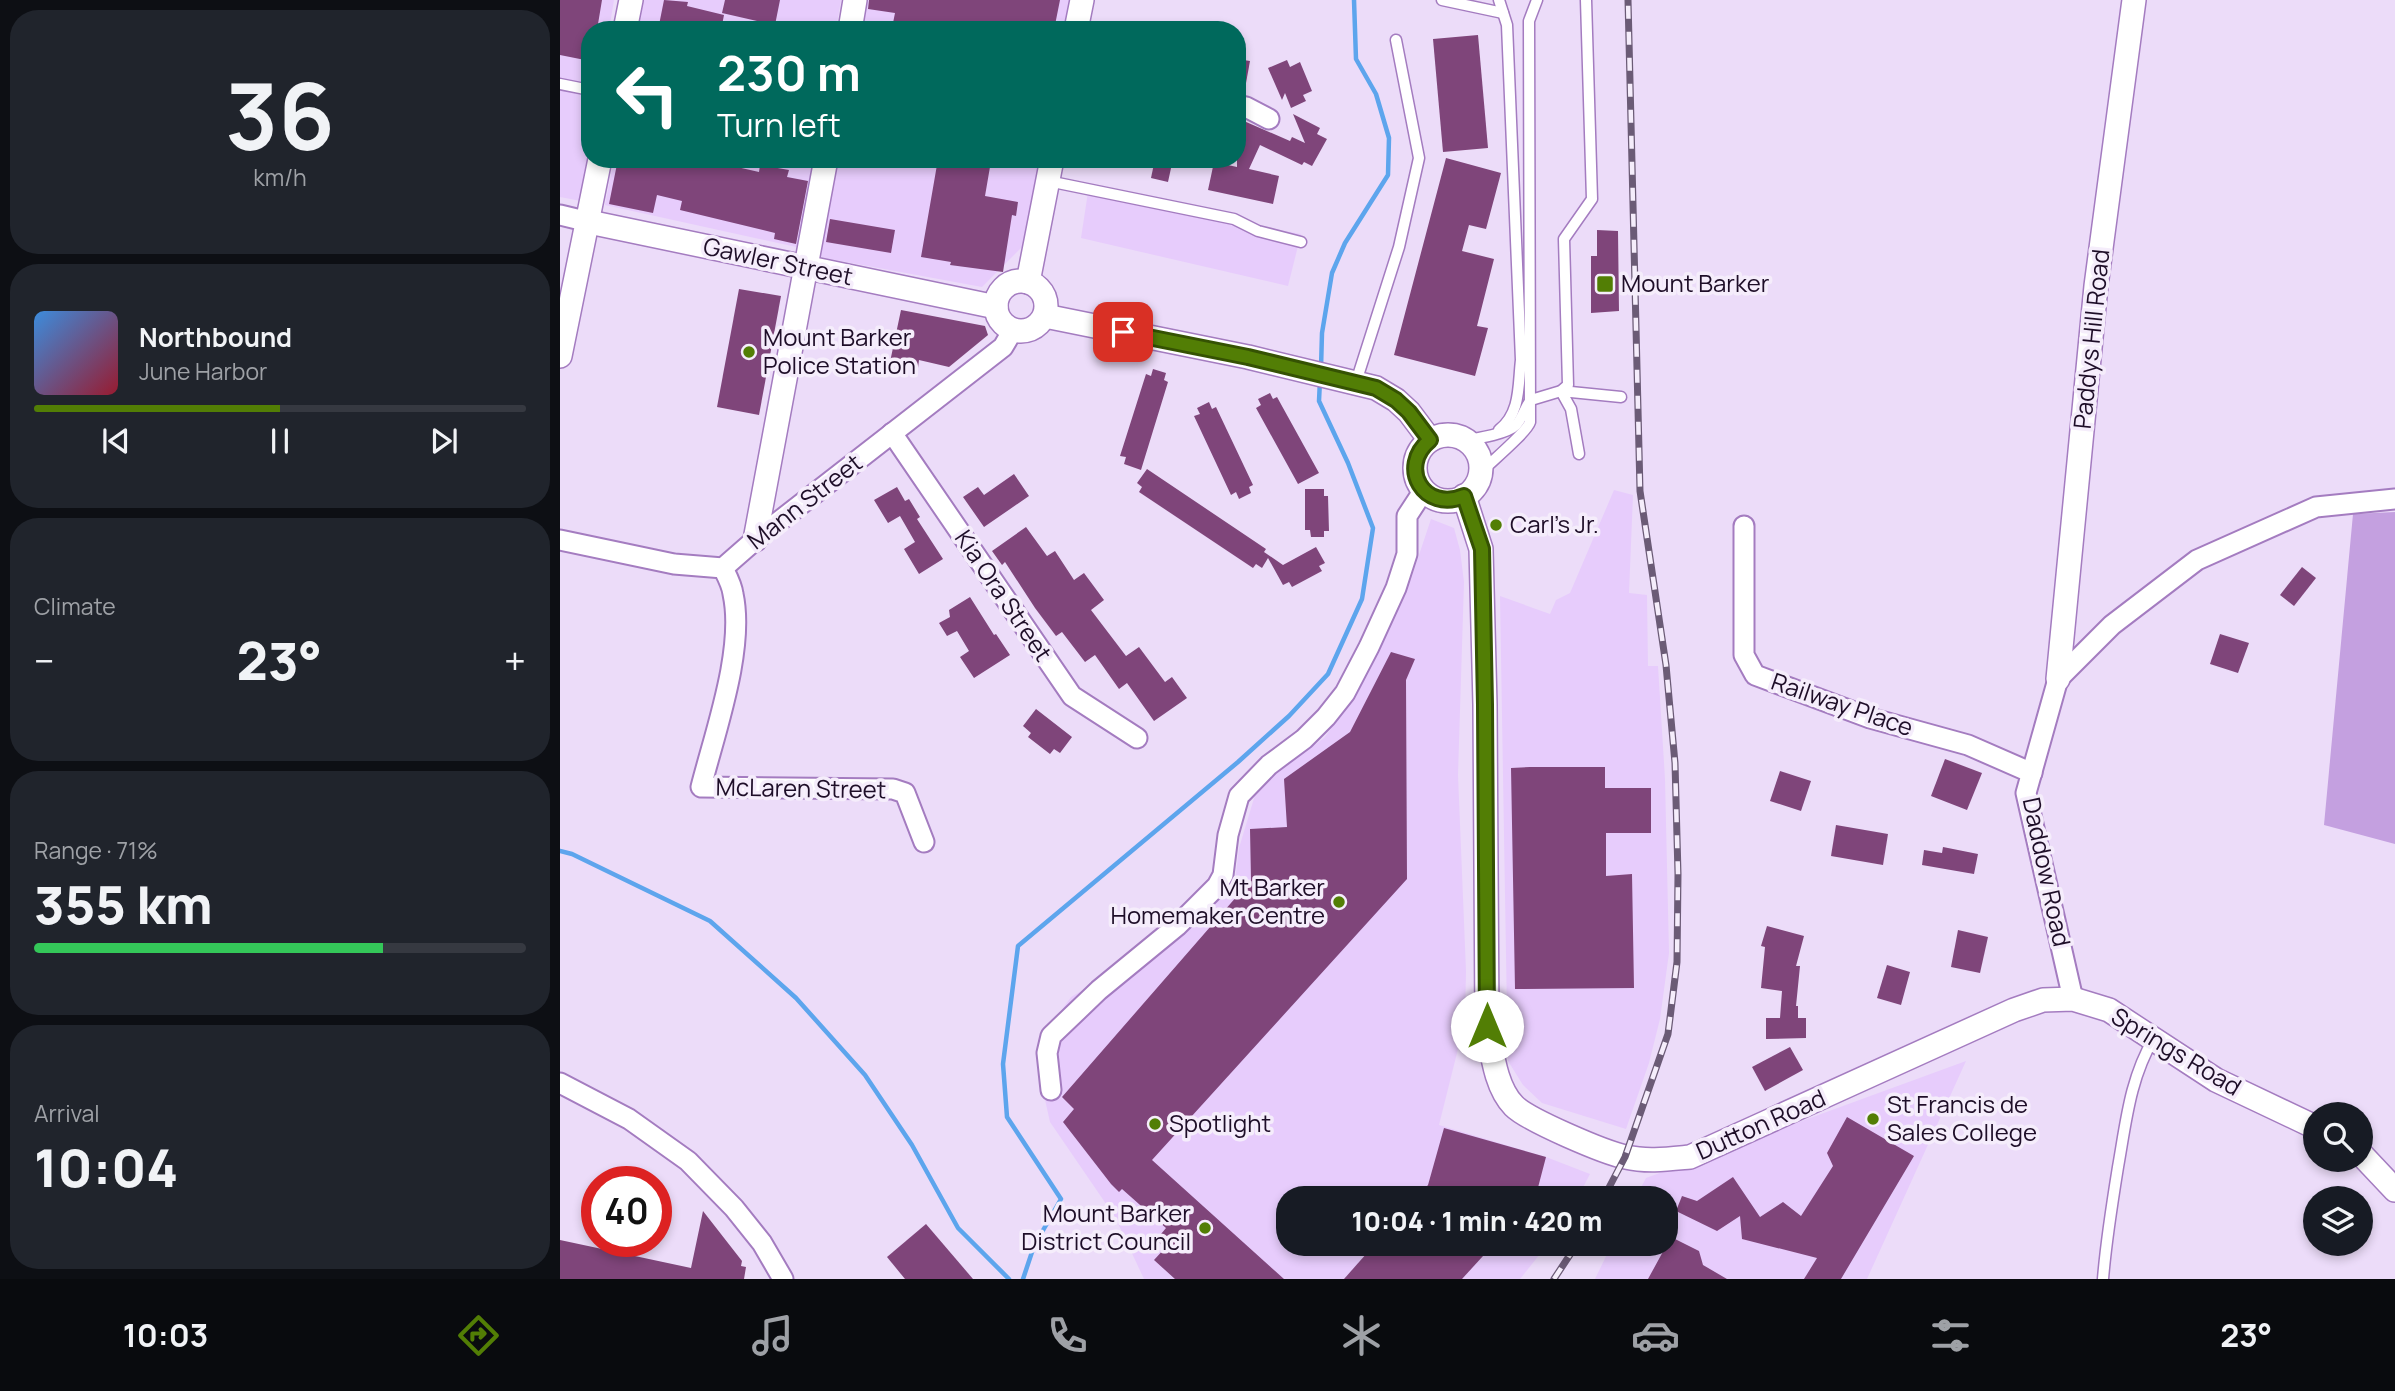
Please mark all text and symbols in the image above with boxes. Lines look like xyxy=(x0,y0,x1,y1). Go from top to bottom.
text: 230 m xyxy=(717,39,861,106)
icon: left xyxy=(602,49,693,140)
text: 36 xyxy=(225,53,335,177)
text: Turn left xyxy=(717,103,841,147)
text: km/h xyxy=(253,161,307,193)
street label: Gawler Street xyxy=(701,229,856,292)
street label: Paddys Hill Road xyxy=(2065,247,2116,430)
place label: Mount Barker xyxy=(1621,266,1770,299)
marker: Mount Barker xyxy=(1595,274,1615,294)
pin xyxy=(1093,302,1153,362)
icon: arrive xyxy=(1104,313,1142,351)
text: Northbound xyxy=(139,319,292,355)
place label: Mount Barker Police Station xyxy=(763,320,916,381)
marker: Mount Barker Police Station xyxy=(741,344,757,360)
text: June Harbor xyxy=(139,355,267,387)
icon: previous xyxy=(97,422,135,460)
icon: pause xyxy=(261,422,299,460)
icon: next xyxy=(425,422,463,460)
street label: Mann Street xyxy=(740,446,868,556)
place label: Carl's Jr. xyxy=(1510,507,1599,540)
marker: Carl's Jr. xyxy=(1488,517,1504,533)
street label: Kia Ora Street xyxy=(948,523,1060,667)
text: Climate xyxy=(34,590,116,622)
text: 23° xyxy=(237,625,322,696)
text: − xyxy=(34,634,55,686)
text: + xyxy=(504,634,526,686)
street label: Railway Place xyxy=(1767,664,1918,743)
street label: McLaren Street xyxy=(715,770,887,805)
street label: Daddow Road xyxy=(2016,794,2079,949)
text: Range · 71% xyxy=(34,834,158,866)
text: 355 km xyxy=(34,869,213,940)
place label: Mt Barker Homemaker Centre xyxy=(1110,870,1325,931)
marker: Mt Barker Homemaker Centre xyxy=(1331,894,1347,910)
position arrow xyxy=(1450,989,1524,1063)
street label: Springs Road xyxy=(2106,999,2248,1102)
street label: Dutton Road xyxy=(1691,1080,1830,1167)
place label: St Francis de Sales College xyxy=(1887,1087,2037,1148)
text: Arrival xyxy=(34,1097,100,1129)
map controls xyxy=(2303,1102,2373,1256)
button: search xyxy=(2303,1102,2373,1172)
place label: Spotlight xyxy=(1169,1106,1271,1139)
marker: St Francis de Sales College xyxy=(1865,1111,1881,1127)
marker: Spotlight xyxy=(1147,1116,1163,1132)
text: 10:04 xyxy=(34,1132,178,1203)
speed limit sign: 40 xyxy=(581,1166,672,1257)
button: layers xyxy=(2303,1186,2373,1256)
place label: Mount Barker District Council xyxy=(1021,1196,1191,1257)
text: 10:04 · 1 min · 420 m xyxy=(1352,1203,1602,1239)
marker: Mount Barker District Council xyxy=(1197,1220,1213,1236)
icon: directions xyxy=(454,1311,503,1360)
icon: music xyxy=(748,1311,797,1360)
icon: phone xyxy=(1043,1311,1092,1360)
icon: climate xyxy=(1337,1311,1386,1360)
icon: car xyxy=(1631,1311,1680,1360)
icon: filters xyxy=(1926,1311,1975,1360)
text: 10:03 xyxy=(123,1313,208,1357)
text: 23° xyxy=(2220,1313,2272,1357)

